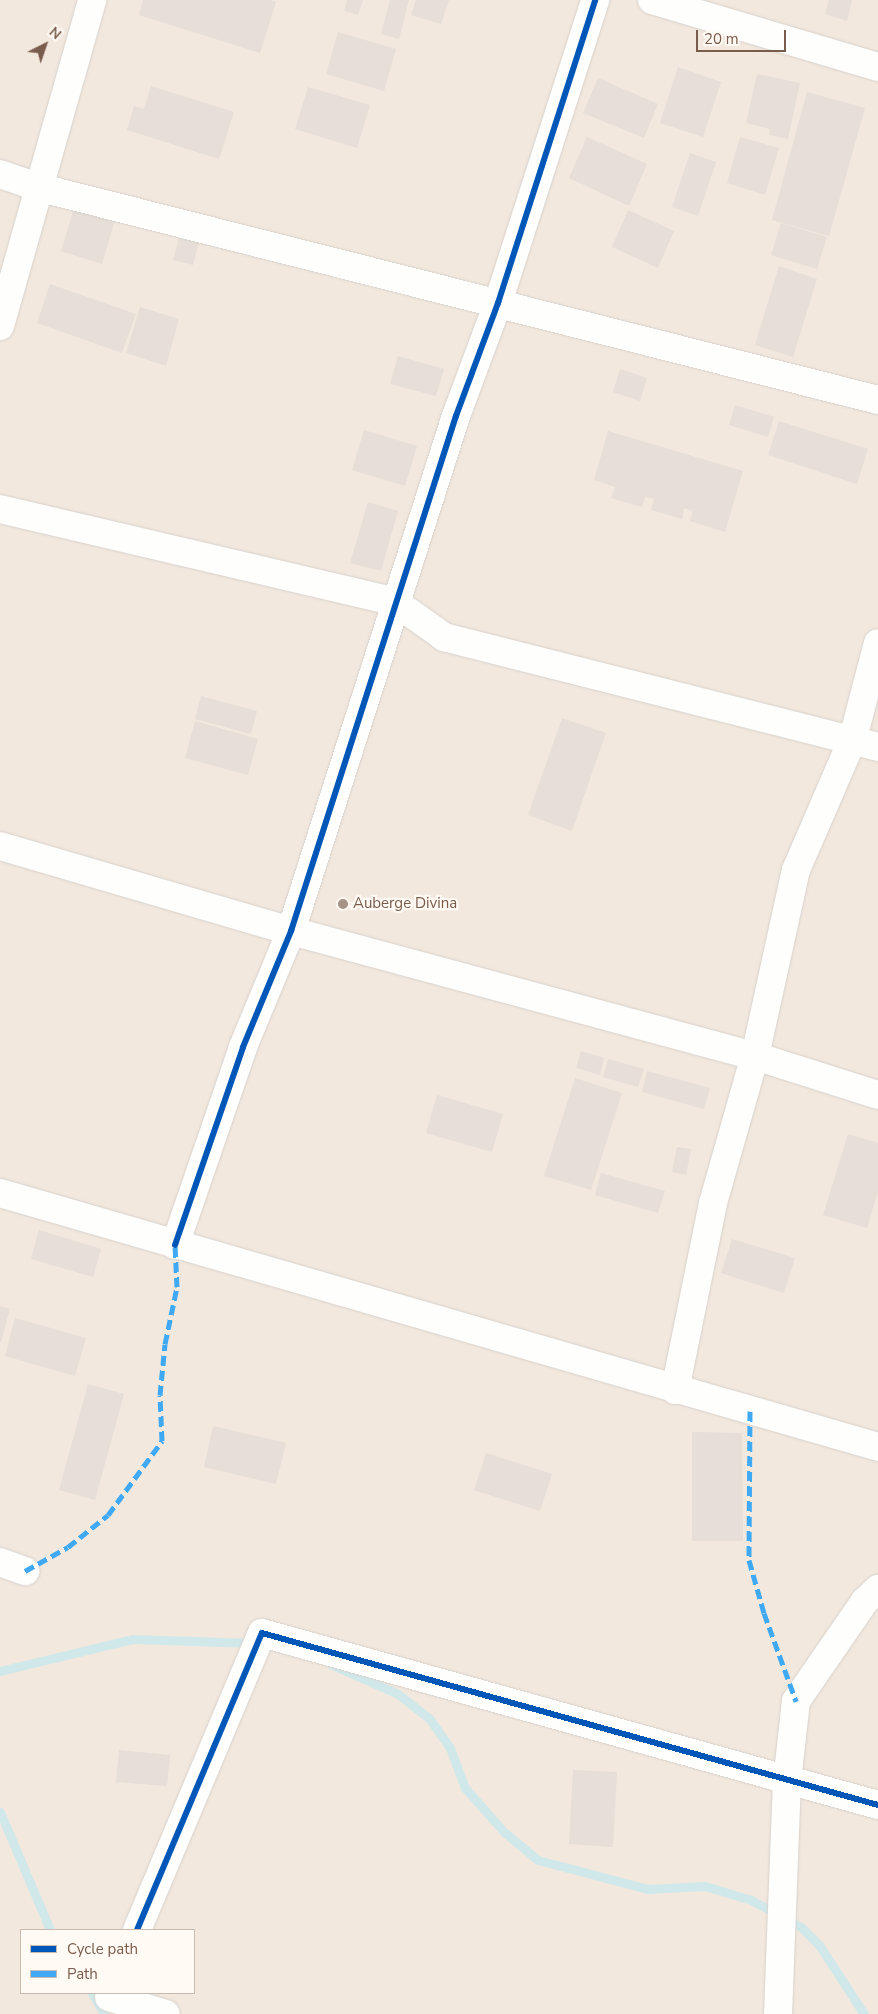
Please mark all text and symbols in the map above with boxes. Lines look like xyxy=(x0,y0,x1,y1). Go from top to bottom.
north arrow xyxy=(20,20,70,70)
scale bar xyxy=(698,20,788,52)
text: N xyxy=(45,23,65,44)
text: 20 m xyxy=(704,29,739,49)
place label: Auberge Divina xyxy=(353,895,457,913)
marker: Auberge Divina xyxy=(337,898,349,910)
legend xyxy=(20,1929,195,1994)
text: Cycle path xyxy=(67,1939,138,1959)
text: Path xyxy=(67,1964,98,1984)

